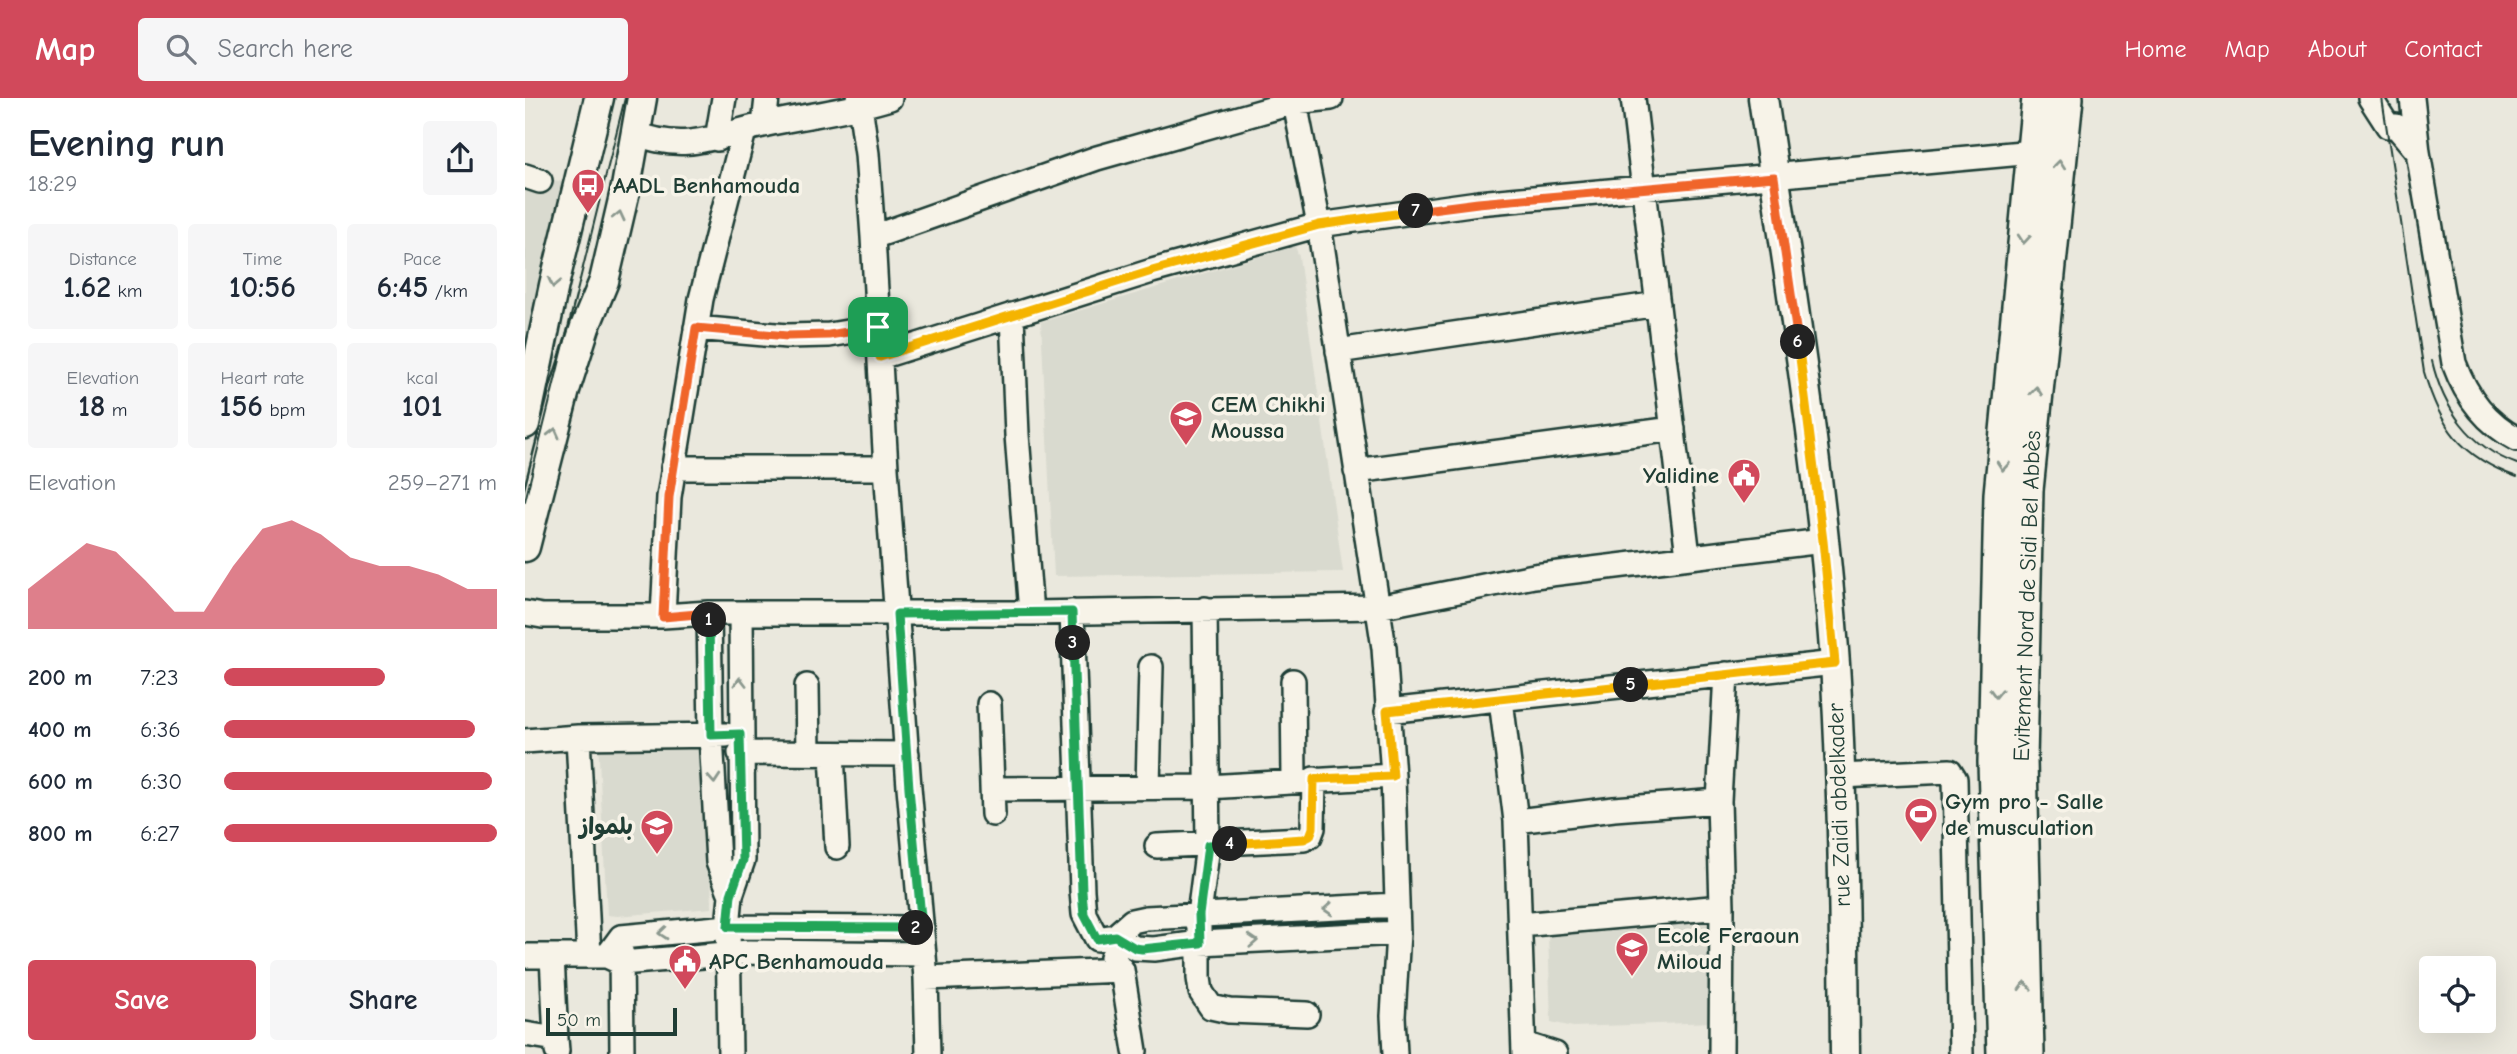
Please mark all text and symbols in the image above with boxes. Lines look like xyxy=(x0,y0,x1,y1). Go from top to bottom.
search box xyxy=(138,18,628,81)
text: Map xyxy=(35,30,96,68)
icon: search xyxy=(162,30,200,68)
text: Search here xyxy=(218,34,353,64)
text: Home xyxy=(2125,35,2186,63)
text: Map xyxy=(2224,35,2270,63)
text: About xyxy=(2308,35,2366,63)
text: Contact xyxy=(2404,35,2482,63)
button: share xyxy=(423,121,497,195)
text: Evening run xyxy=(28,122,225,166)
one-way arrow xyxy=(2051,159,2066,170)
bus stop icon: AADL Benhamouda xyxy=(569,166,607,215)
text: 18:29 xyxy=(28,170,77,197)
place label: AADL Benhamouda xyxy=(613,172,800,199)
pin: 7 xyxy=(1399,194,1433,228)
text: 7 xyxy=(1411,199,1420,221)
one-way arrow xyxy=(611,210,625,222)
one-way arrow xyxy=(2017,234,2032,245)
text: Distance xyxy=(69,248,137,270)
text: Time xyxy=(243,248,282,270)
text: Pace xyxy=(403,248,441,270)
text: 1.62 xyxy=(63,270,111,305)
text: 10:56 xyxy=(229,270,296,305)
text: 6:45 xyxy=(376,270,428,305)
one-way arrow xyxy=(548,277,563,289)
text: km xyxy=(111,280,142,302)
text: /km xyxy=(428,280,468,302)
pin xyxy=(848,297,908,357)
icon: arrive xyxy=(859,308,897,346)
pin: 6 xyxy=(1781,324,1815,360)
text: 6 xyxy=(1793,330,1802,352)
text: Elevation xyxy=(66,367,139,389)
text: Heart rate xyxy=(221,367,304,389)
text: kcal xyxy=(406,367,438,389)
one-way arrow xyxy=(2028,386,2043,397)
text: 18 xyxy=(78,389,105,424)
text: 156 xyxy=(220,389,263,424)
text: 101 xyxy=(402,389,443,424)
place label: CEM Chikhi Moussa xyxy=(1211,391,1326,444)
school or university icon: CEM Chikhi Moussa xyxy=(1167,398,1205,447)
text: m xyxy=(105,399,127,421)
text: bpm xyxy=(263,399,305,421)
one-way arrow xyxy=(546,428,560,440)
street label: Evitement Nord de Sidi Bel Abbès xyxy=(2008,430,2046,762)
public building icon: Yalidine xyxy=(1725,456,1763,505)
one-way arrow xyxy=(1996,460,2011,471)
place label: Yalidine xyxy=(1643,462,1719,489)
text: Elevation xyxy=(28,469,116,496)
text: 259–271 m xyxy=(388,469,497,496)
pin: 1 xyxy=(691,602,727,638)
text: 1 xyxy=(705,608,712,630)
pin: 3 xyxy=(1055,626,1091,660)
text: 3 xyxy=(1068,631,1077,653)
text: 200 m xyxy=(28,664,92,691)
text: 7:23 xyxy=(140,664,179,691)
pin: 5 xyxy=(1613,668,1649,702)
text: 5 xyxy=(1625,673,1636,695)
one-way arrow xyxy=(732,676,748,686)
one-way arrow xyxy=(1988,688,2004,699)
street label: rue Zaidi abdelkader xyxy=(1822,702,1856,907)
text: 400 m xyxy=(28,716,92,743)
text: 6:36 xyxy=(140,716,181,743)
text: 600 m xyxy=(28,768,93,795)
text: 6:30 xyxy=(140,768,182,795)
one-way arrow xyxy=(706,774,721,785)
place label: Gym pro - Salle de musculation xyxy=(1945,788,2103,841)
sports icon: Gym pro - Salle de musculation xyxy=(1902,795,1940,844)
school or university icon: بلمواز xyxy=(638,807,676,856)
place label: بلمواز xyxy=(577,813,633,841)
text: 800 m xyxy=(28,820,93,847)
text: 6:27 xyxy=(140,820,180,847)
pin: 4 xyxy=(1213,826,1247,862)
text: 4 xyxy=(1225,832,1234,854)
one-way arrow xyxy=(1323,901,1334,916)
pin: 2 xyxy=(899,910,933,946)
text: 2 xyxy=(911,916,920,938)
place label: Ecole Feraoun Miloud xyxy=(1657,922,1799,975)
one-way arrow xyxy=(657,925,668,940)
school or university icon: Ecole Feraoun Miloud xyxy=(1613,929,1651,978)
one-way arrow xyxy=(1248,933,1259,948)
public building icon: APC Benhamouda xyxy=(666,942,704,991)
place label: APC Benhamouda xyxy=(709,948,884,975)
map controls xyxy=(2419,956,2496,1033)
button: locate xyxy=(2419,956,2496,1033)
button: Save xyxy=(28,960,256,1040)
button: Share xyxy=(270,960,497,1040)
one-way arrow xyxy=(2017,980,2033,991)
scale bar xyxy=(546,1005,677,1037)
text: 50 m xyxy=(557,1009,601,1031)

